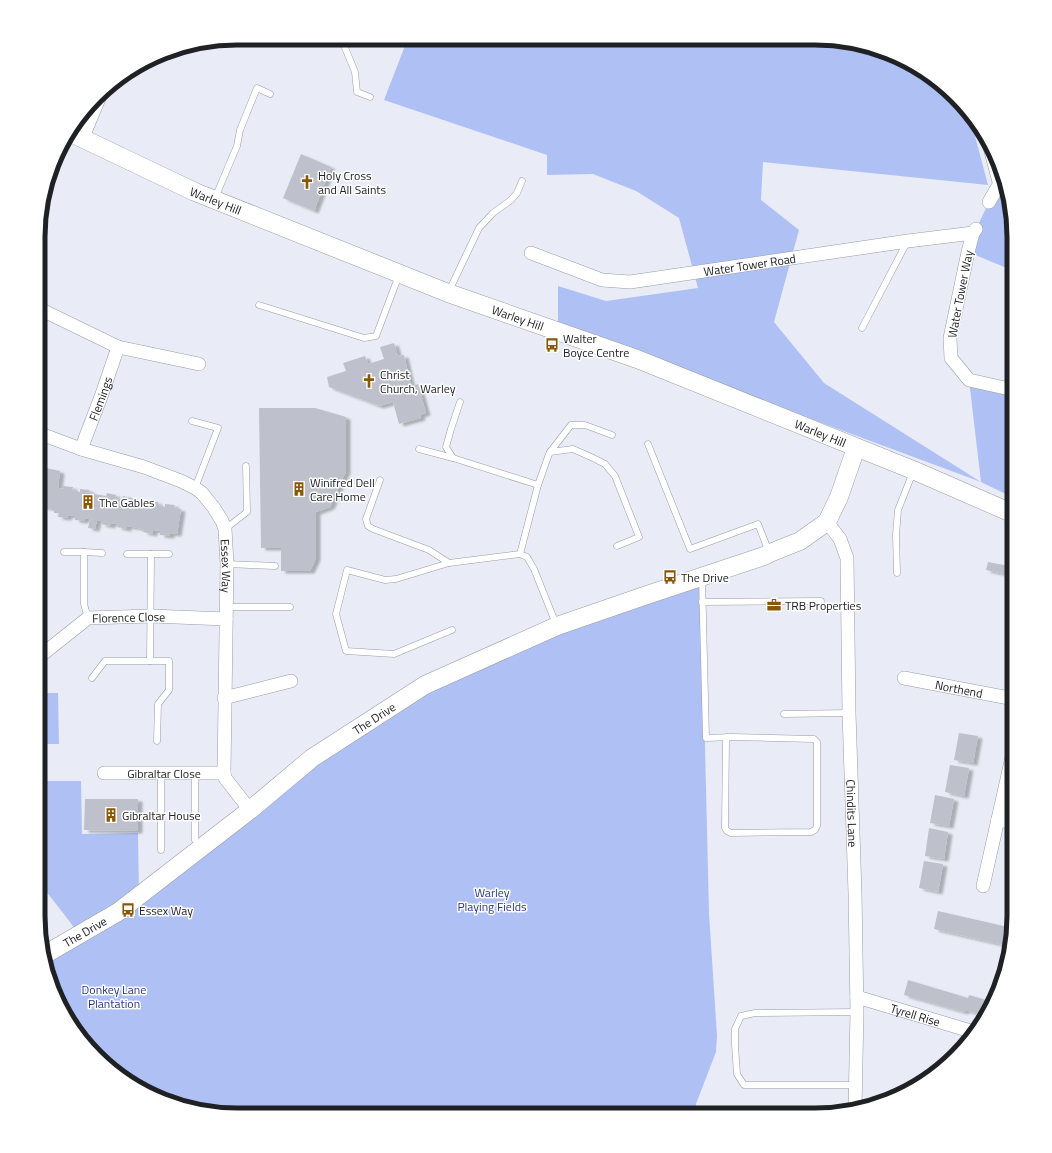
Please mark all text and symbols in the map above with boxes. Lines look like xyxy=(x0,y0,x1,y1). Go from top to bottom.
place label: Holy Cross and All Saints xyxy=(318,166,387,199)
church icon: Holy Cross and All Saints xyxy=(299,174,315,190)
street label: Warley Hill xyxy=(187,181,244,219)
street label: Water Tower Road xyxy=(702,248,797,281)
street label: Water Tower Way xyxy=(942,248,978,340)
street label: Warley Hill xyxy=(489,300,547,335)
place label: Walter Boyce Centre xyxy=(563,329,629,362)
bus stop icon: Walter Boyce Centre xyxy=(544,337,560,353)
place label: Christ Church, Warley xyxy=(380,365,456,398)
street label: Flemings xyxy=(83,373,117,423)
church icon: Christ Church, Warley xyxy=(361,373,377,389)
street label: Warley Hill xyxy=(792,414,849,452)
place label: Winifred Dell Care Home xyxy=(310,473,375,506)
building icon: Winifred Dell Care Home xyxy=(291,481,307,497)
place label: The Gables xyxy=(99,493,155,512)
building icon: The Gables xyxy=(80,494,96,510)
street label: Essex Way xyxy=(216,538,237,593)
place label: The Drive xyxy=(681,568,729,587)
bus stop icon: The Drive xyxy=(662,569,678,585)
place label: TRB Properties xyxy=(785,596,862,615)
office icon: TRB Properties xyxy=(766,597,782,613)
street label: Florence Close xyxy=(92,606,166,627)
street label: Northend xyxy=(934,675,984,702)
street label: The Drive xyxy=(349,697,399,739)
street label: Gibraltar Close xyxy=(127,764,201,783)
street label: Chindits Lane xyxy=(842,779,863,847)
place label: Gibraltar House xyxy=(122,806,201,825)
building icon: Gibraltar House xyxy=(103,807,119,823)
park label: Warley Playing Fields xyxy=(457,883,527,916)
place label: Essex Way xyxy=(139,901,193,920)
bus stop icon: Essex Way xyxy=(120,902,136,918)
street label: The Drive xyxy=(59,911,110,952)
park label: Donkey Lane Plantation xyxy=(82,980,146,1013)
street label: Tyrell Rise xyxy=(888,998,943,1031)

